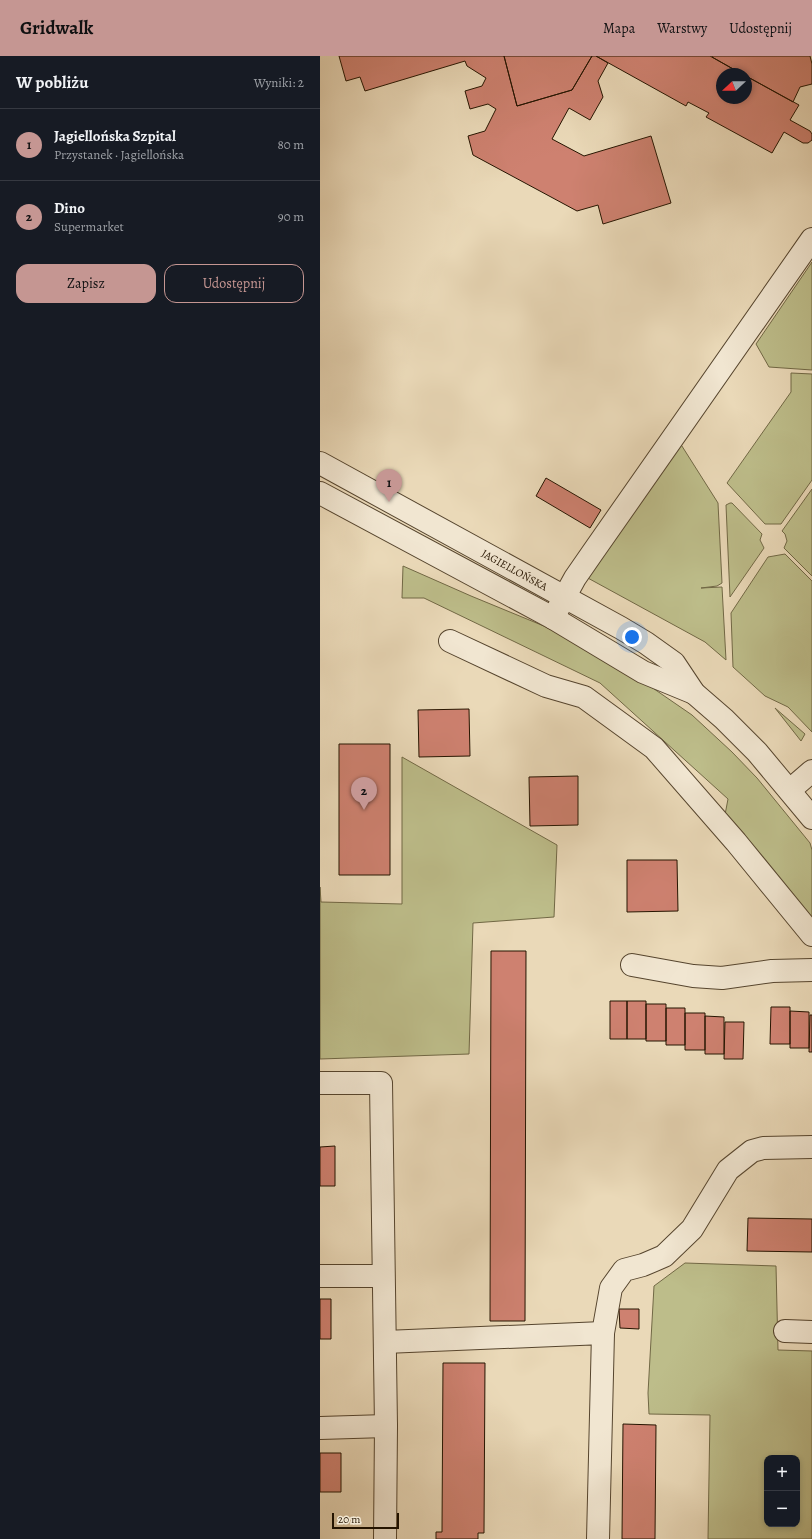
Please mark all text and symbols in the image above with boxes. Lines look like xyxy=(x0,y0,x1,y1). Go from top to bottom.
text: Gridwalk xyxy=(20,15,93,41)
text: Mapa xyxy=(603,19,635,38)
text: Warstwy xyxy=(657,19,707,38)
text: Udostępnij xyxy=(729,19,792,38)
north arrow xyxy=(716,68,752,104)
text: W pobliżu xyxy=(16,71,88,94)
text: Wyniki: 2 xyxy=(254,74,304,91)
text: Jagiellońska Szpital xyxy=(54,126,176,146)
text: 1 xyxy=(27,136,31,153)
text: 80 m xyxy=(277,136,304,153)
text: Przystanek · Jagiellońska xyxy=(54,146,184,163)
text: Dino xyxy=(54,198,85,218)
text: 2 xyxy=(26,208,32,225)
text: 90 m xyxy=(278,208,304,225)
text: Supermarket xyxy=(54,218,124,235)
button: Zapisz xyxy=(16,264,156,303)
button: Udostępnij xyxy=(164,264,304,303)
pin: 1 xyxy=(376,469,402,502)
street label: JAGIELLOŃSKA xyxy=(479,546,551,594)
your location xyxy=(622,627,642,647)
pin: 2 xyxy=(351,777,377,810)
map controls xyxy=(764,1455,800,1527)
button: + xyxy=(764,1455,800,1491)
button: − xyxy=(764,1491,800,1527)
scale bar xyxy=(332,1511,399,1530)
text: 20 m xyxy=(338,1512,360,1527)

